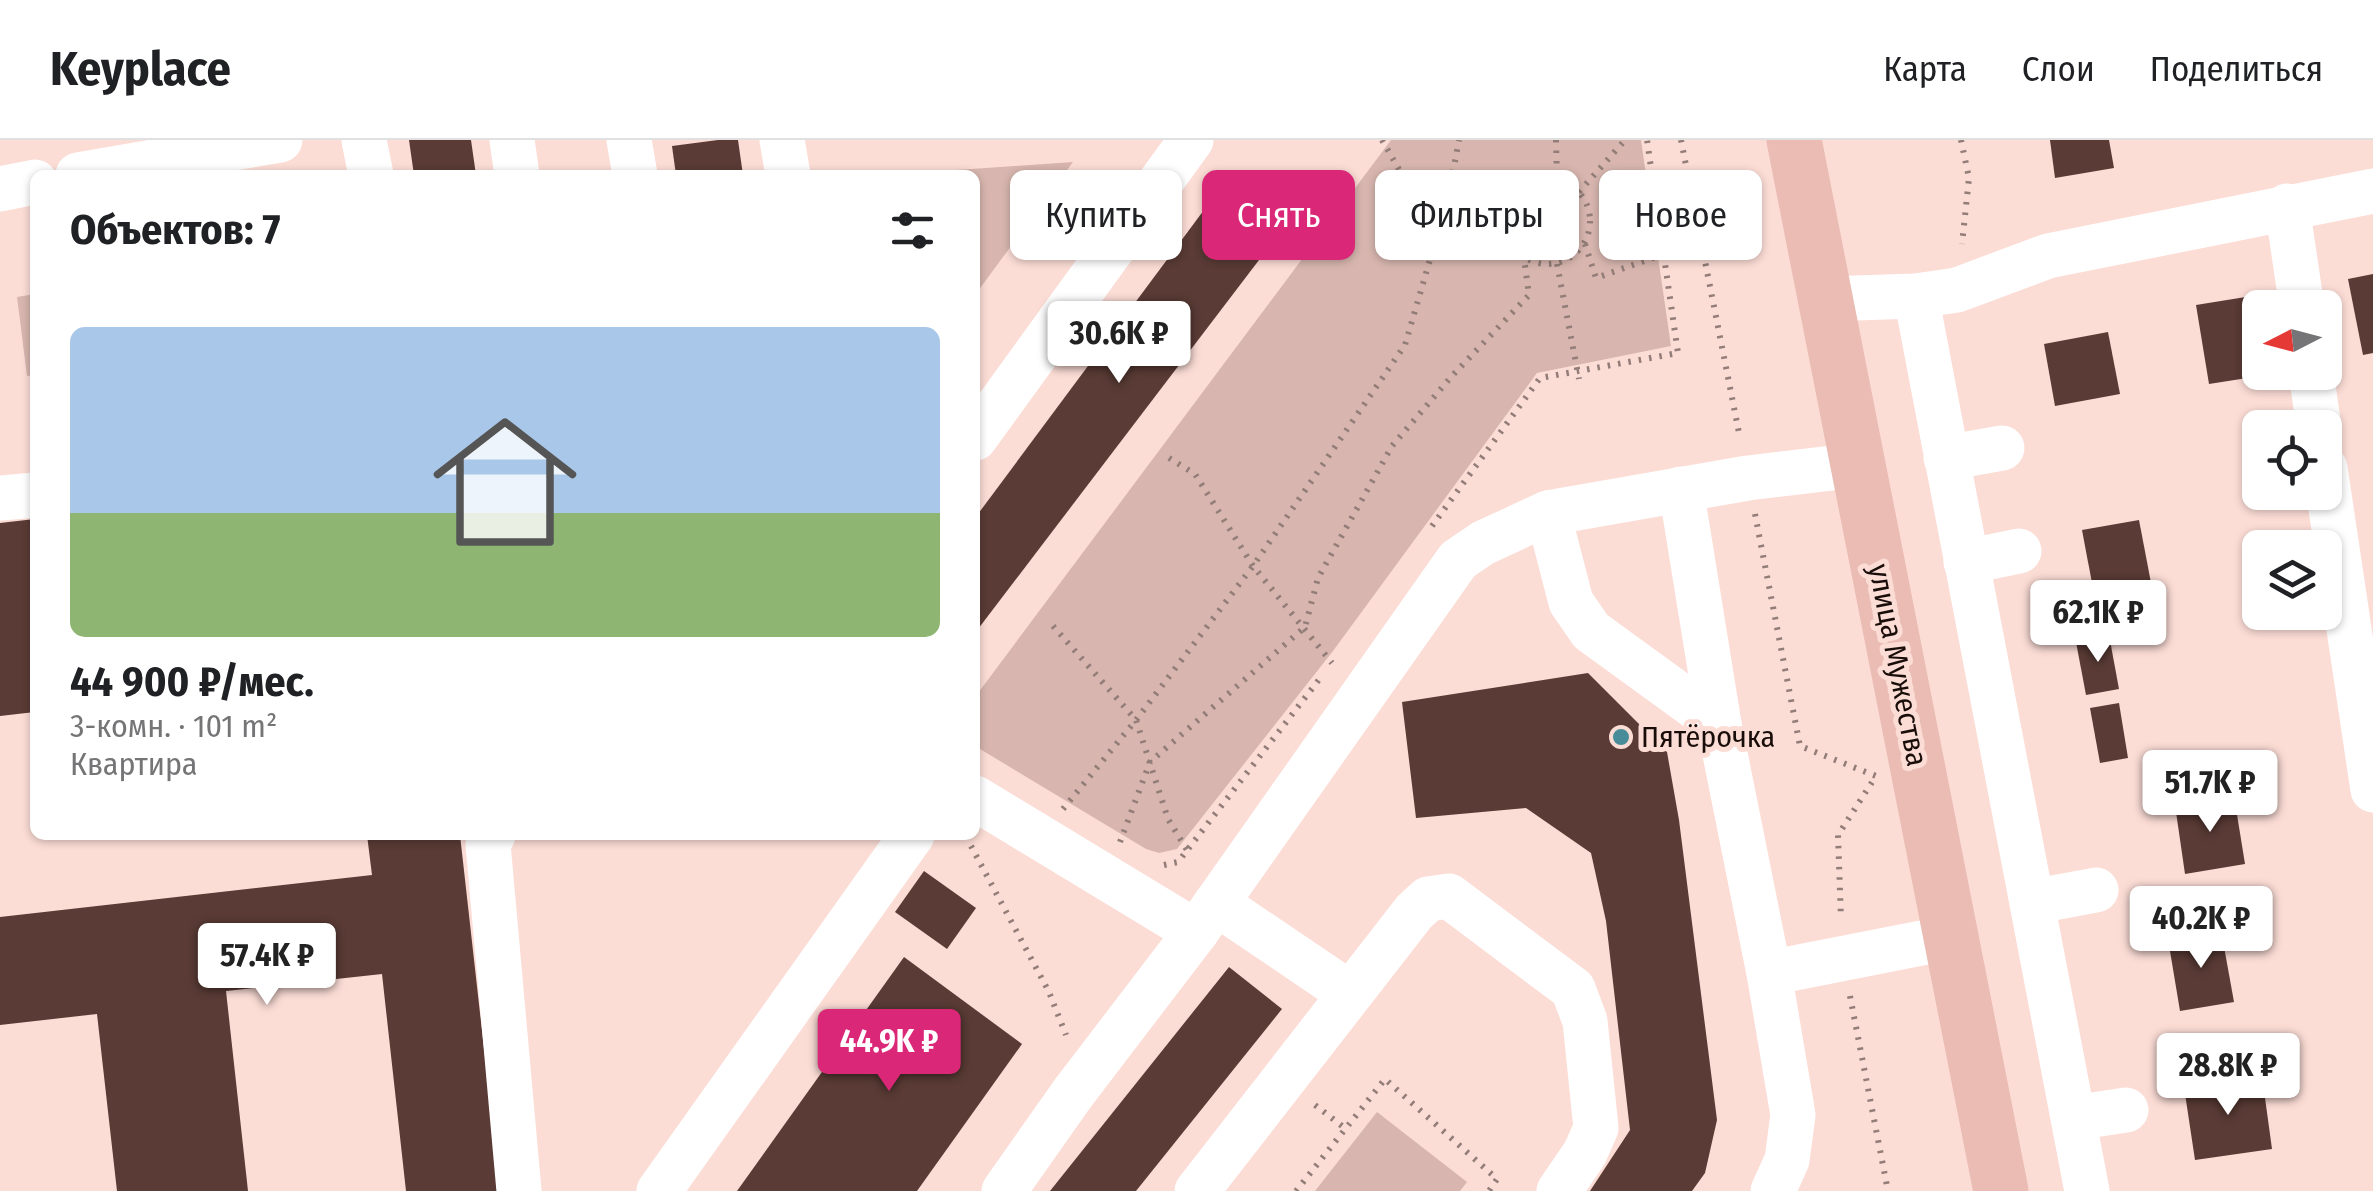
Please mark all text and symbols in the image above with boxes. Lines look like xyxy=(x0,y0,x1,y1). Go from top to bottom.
text: Keyplace xyxy=(50,40,231,98)
text: Карта xyxy=(1883,48,1967,90)
text: Слои xyxy=(2022,48,2095,90)
text: Поделиться xyxy=(2150,48,2323,90)
chip: Купить xyxy=(1010,170,1182,260)
chip: Снять xyxy=(1202,170,1355,260)
chip: Фильтры xyxy=(1375,170,1579,260)
chip: Новое xyxy=(1599,170,1762,260)
icon: filters xyxy=(885,203,940,258)
text: Объектов: 7 xyxy=(70,205,280,255)
north arrow xyxy=(2242,290,2342,390)
map controls xyxy=(2242,290,2342,630)
pin: 30.6K ₽ xyxy=(1027,301,1211,386)
text: 30.6K ₽ xyxy=(1070,314,1168,352)
icon: home xyxy=(415,392,595,572)
button: locate xyxy=(2242,410,2342,510)
button: layers xyxy=(2242,530,2342,630)
street label: улица Мужества xyxy=(1861,561,1935,769)
pin: 62.1K ₽ xyxy=(2006,580,2190,665)
text: 62.1K ₽ xyxy=(2052,593,2144,631)
text: 44 900 ₽/мес. xyxy=(70,657,314,707)
text: 3-комн. · 101 m² xyxy=(70,707,277,745)
place label: Пятёрочка xyxy=(1641,719,1775,755)
marker: Пятёрочка xyxy=(1610,726,1632,748)
text: Квартира xyxy=(70,745,197,783)
pin: 51.7K ₽ xyxy=(2118,750,2302,835)
text: 51.7K ₽ xyxy=(2164,763,2256,801)
pin: 40.2K ₽ xyxy=(2109,886,2293,971)
text: 40.2K ₽ xyxy=(2152,899,2250,937)
pin: 57.4K ₽ xyxy=(175,923,359,1008)
text: 57.4K ₽ xyxy=(220,936,314,974)
pin: 44.9K ₽ xyxy=(797,1009,981,1094)
text: 44.9K ₽ xyxy=(840,1022,938,1060)
pin: 28.8K ₽ xyxy=(2136,1033,2320,1118)
text: 28.8K ₽ xyxy=(2179,1046,2277,1084)

